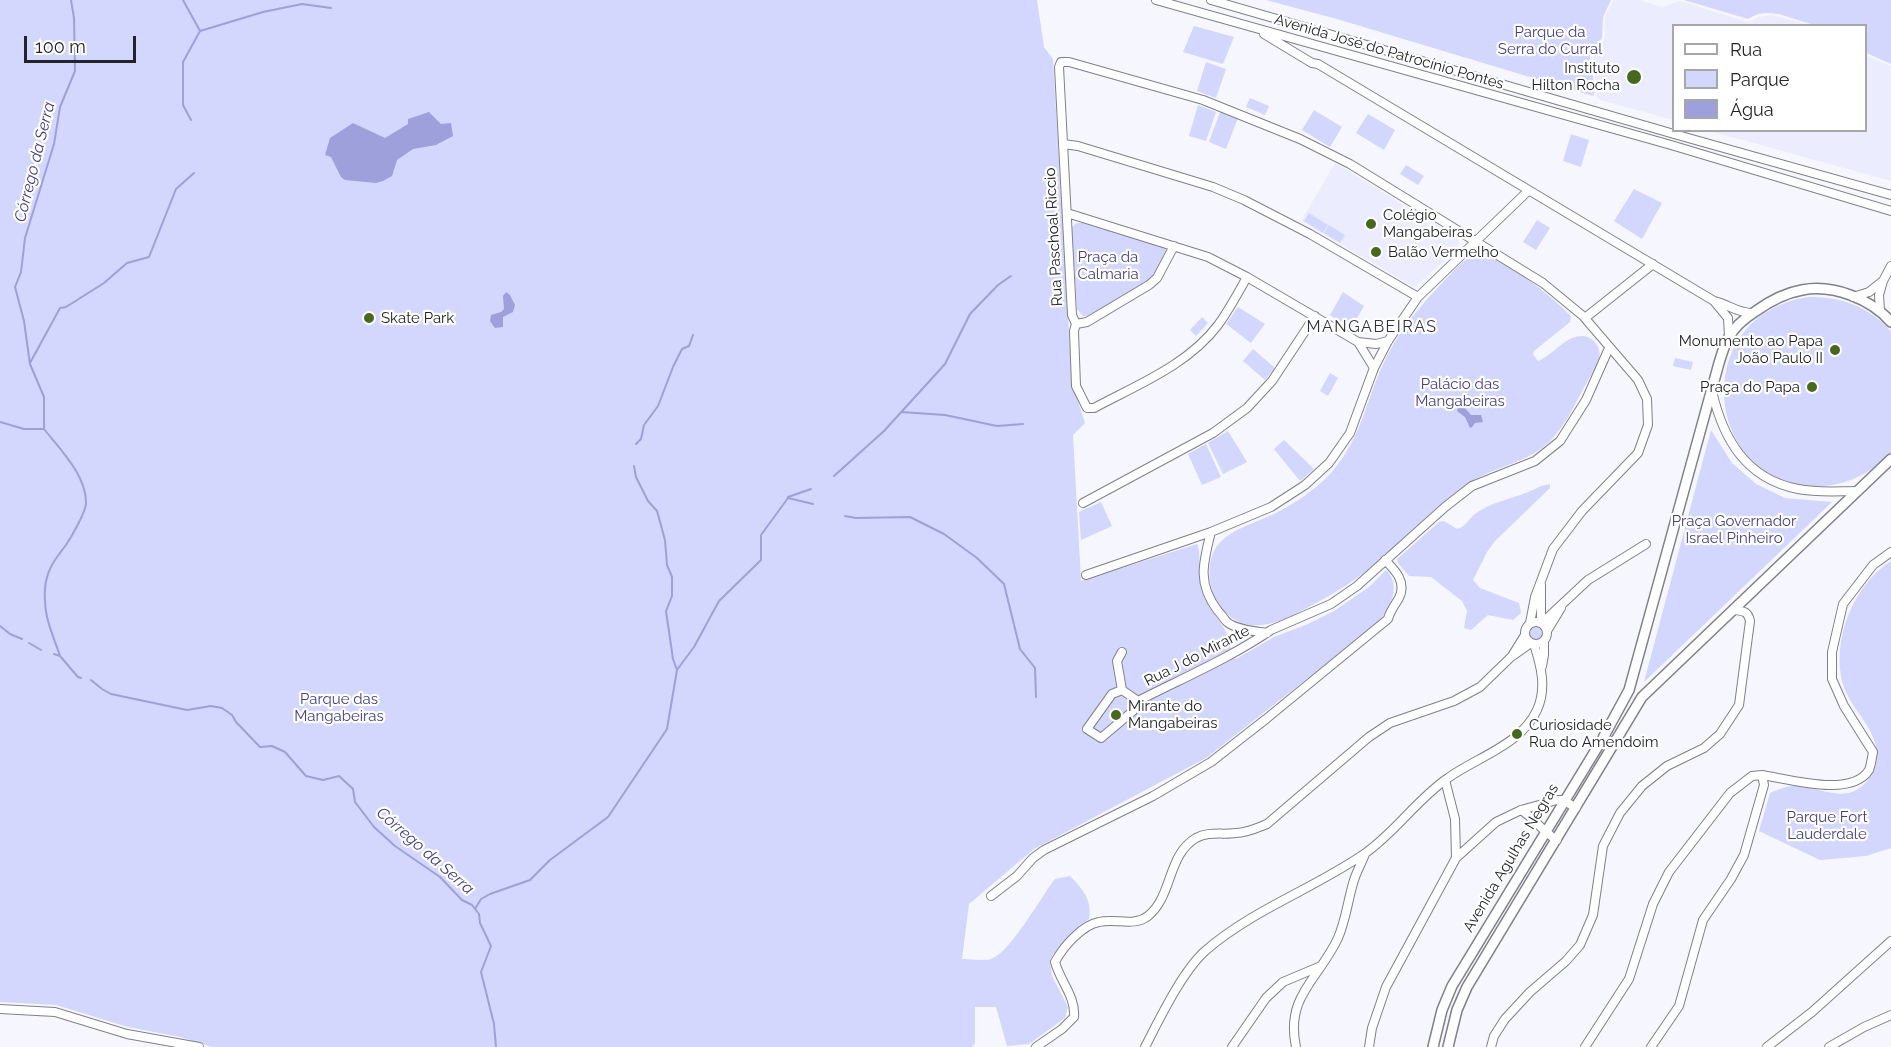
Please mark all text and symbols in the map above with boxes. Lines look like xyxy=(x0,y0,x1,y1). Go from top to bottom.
street label: Avenida José do Patrocínio Pontes xyxy=(1272,11,1506,93)
park label: Parque da Serra do Curral xyxy=(1498,23,1602,58)
scale bar xyxy=(27,24,140,62)
legend xyxy=(1672,24,1867,132)
text: 100 m xyxy=(35,36,86,57)
text: Rua xyxy=(1730,39,1762,60)
place label: Instituto Hilton Rocha xyxy=(1532,59,1620,94)
marker: Instituto Hilton Rocha xyxy=(1625,68,1643,86)
text: Parque xyxy=(1730,69,1789,90)
text: Água xyxy=(1730,99,1774,120)
water label: Córrego da Serra xyxy=(11,100,59,224)
street label: Rua Paschoal Riccio xyxy=(1041,167,1067,307)
place label: Colégio Mangabeiras xyxy=(1383,206,1472,241)
marker: Colégio Mangabeiras xyxy=(1364,217,1378,231)
place label: Balão Vermelho xyxy=(1388,243,1499,261)
marker: Balão Vermelho xyxy=(1369,245,1383,259)
park label: Praça da Calmaria xyxy=(1077,248,1139,283)
place label: Skate Park xyxy=(381,309,454,327)
marker: Skate Park xyxy=(362,311,376,325)
district label: MANGABEIRAS xyxy=(1306,317,1438,337)
place label: Monumento ao Papa João Paulo II xyxy=(1679,332,1823,367)
marker: Monumento ao Papa João Paulo II xyxy=(1828,343,1842,357)
park label: Palácio das Mangabeiras xyxy=(1415,375,1505,410)
place label: Praça do Papa xyxy=(1700,378,1800,396)
marker: Praça do Papa xyxy=(1805,380,1819,394)
park label: Praça Governador Israel Pinheiro xyxy=(1672,512,1796,547)
street label: Rua J do Mirante xyxy=(1141,622,1253,690)
park label: Parque das Mangabeiras xyxy=(294,690,384,725)
place label: Mirante do Mangabeiras xyxy=(1128,697,1217,732)
marker: Mirante do Mangabeiras xyxy=(1109,708,1123,722)
place label: Curiosidade Rua do Amendoim xyxy=(1529,716,1658,751)
marker: Curiosidade Rua do Amendoim xyxy=(1510,727,1524,741)
street label: Avenida Agulhas Negras xyxy=(1460,781,1562,935)
water label: Córrego da Serra xyxy=(372,803,478,899)
park label: Parque Fort Lauderdale xyxy=(1787,808,1867,843)

